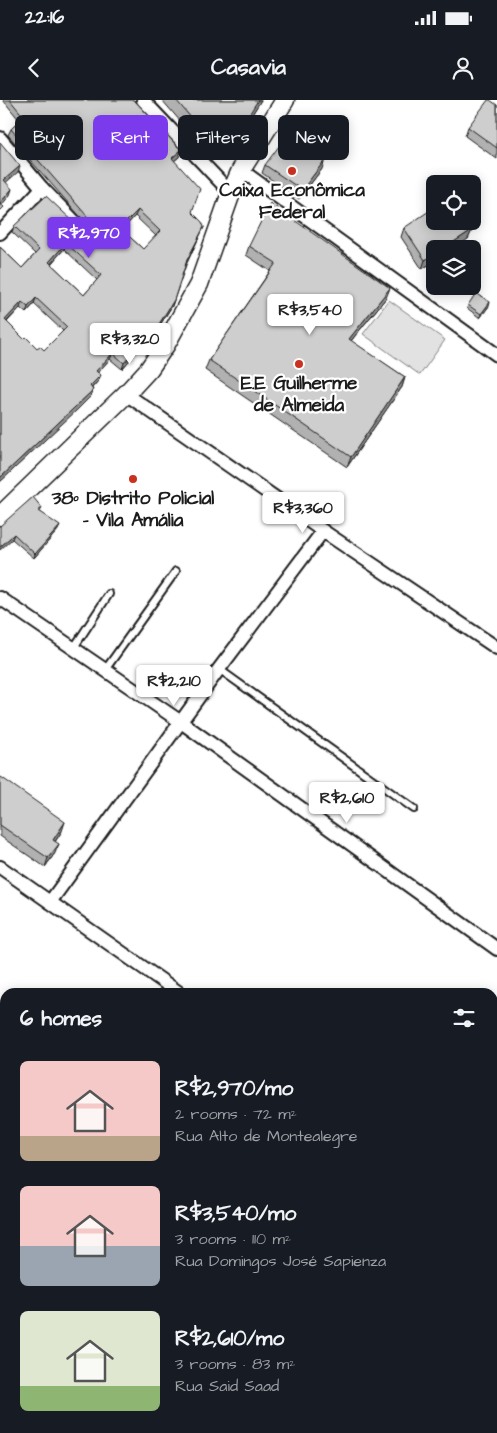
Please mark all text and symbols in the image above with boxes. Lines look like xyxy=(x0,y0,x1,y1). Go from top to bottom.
text: 22:16 xyxy=(25,4,64,31)
text: Casavia xyxy=(211,52,286,83)
icon: back xyxy=(20,54,48,82)
icon: person xyxy=(449,54,477,82)
chip: Buy xyxy=(15,115,83,160)
chip: Rent xyxy=(93,115,168,160)
chip: Filters xyxy=(178,115,268,160)
chip: New xyxy=(278,115,349,160)
marker: Caixa Econômica Federal xyxy=(286,165,298,177)
map controls xyxy=(426,175,481,295)
button: locate xyxy=(426,175,481,230)
place label: Caixa Econômica Federal xyxy=(219,177,365,226)
pin: R$2,970 xyxy=(43,216,135,259)
text: R$2,970 xyxy=(58,222,120,244)
button: layers xyxy=(426,240,481,295)
pin: R$3,540 xyxy=(264,294,356,336)
text: R$3,540 xyxy=(278,299,342,321)
pin: R$3,320 xyxy=(84,322,176,365)
text: R$3,320 xyxy=(101,328,159,350)
marker: E.E Guilherme de Almeida xyxy=(293,358,305,370)
place label: E.E Guilherme de Almeida xyxy=(241,370,358,419)
marker: 38º Distrito Policial - Vila Amália xyxy=(127,473,139,485)
place label: 38º Distrito Policial - Vila Amália xyxy=(51,485,214,534)
pin: R$3,360 xyxy=(257,492,349,534)
text: R$3,360 xyxy=(273,497,333,519)
pin: R$2,210 xyxy=(128,664,220,707)
text: R$2,210 xyxy=(147,670,201,692)
pin: R$2,610 xyxy=(301,782,393,824)
text: R$2,610 xyxy=(320,787,374,809)
text: 6 homes xyxy=(20,1004,102,1033)
icon: filters xyxy=(450,1004,478,1032)
text: R$2,970/mo xyxy=(175,1074,293,1103)
icon: home xyxy=(60,1081,120,1141)
text: 2 rooms · 72 m² xyxy=(175,1103,297,1125)
text: Rua Alto de Montealegre xyxy=(175,1125,357,1147)
text: R$3,540/mo xyxy=(175,1199,296,1228)
icon: home xyxy=(60,1206,120,1266)
text: 3 rooms · 110 m² xyxy=(175,1228,291,1250)
text: Rua Domingos José Sapienza xyxy=(175,1250,386,1272)
text: R$2,610/mo xyxy=(175,1324,284,1353)
icon: home xyxy=(60,1331,120,1391)
text: 3 rooms · 83 m² xyxy=(175,1353,295,1375)
text: Rua Said Saad xyxy=(175,1375,279,1397)

